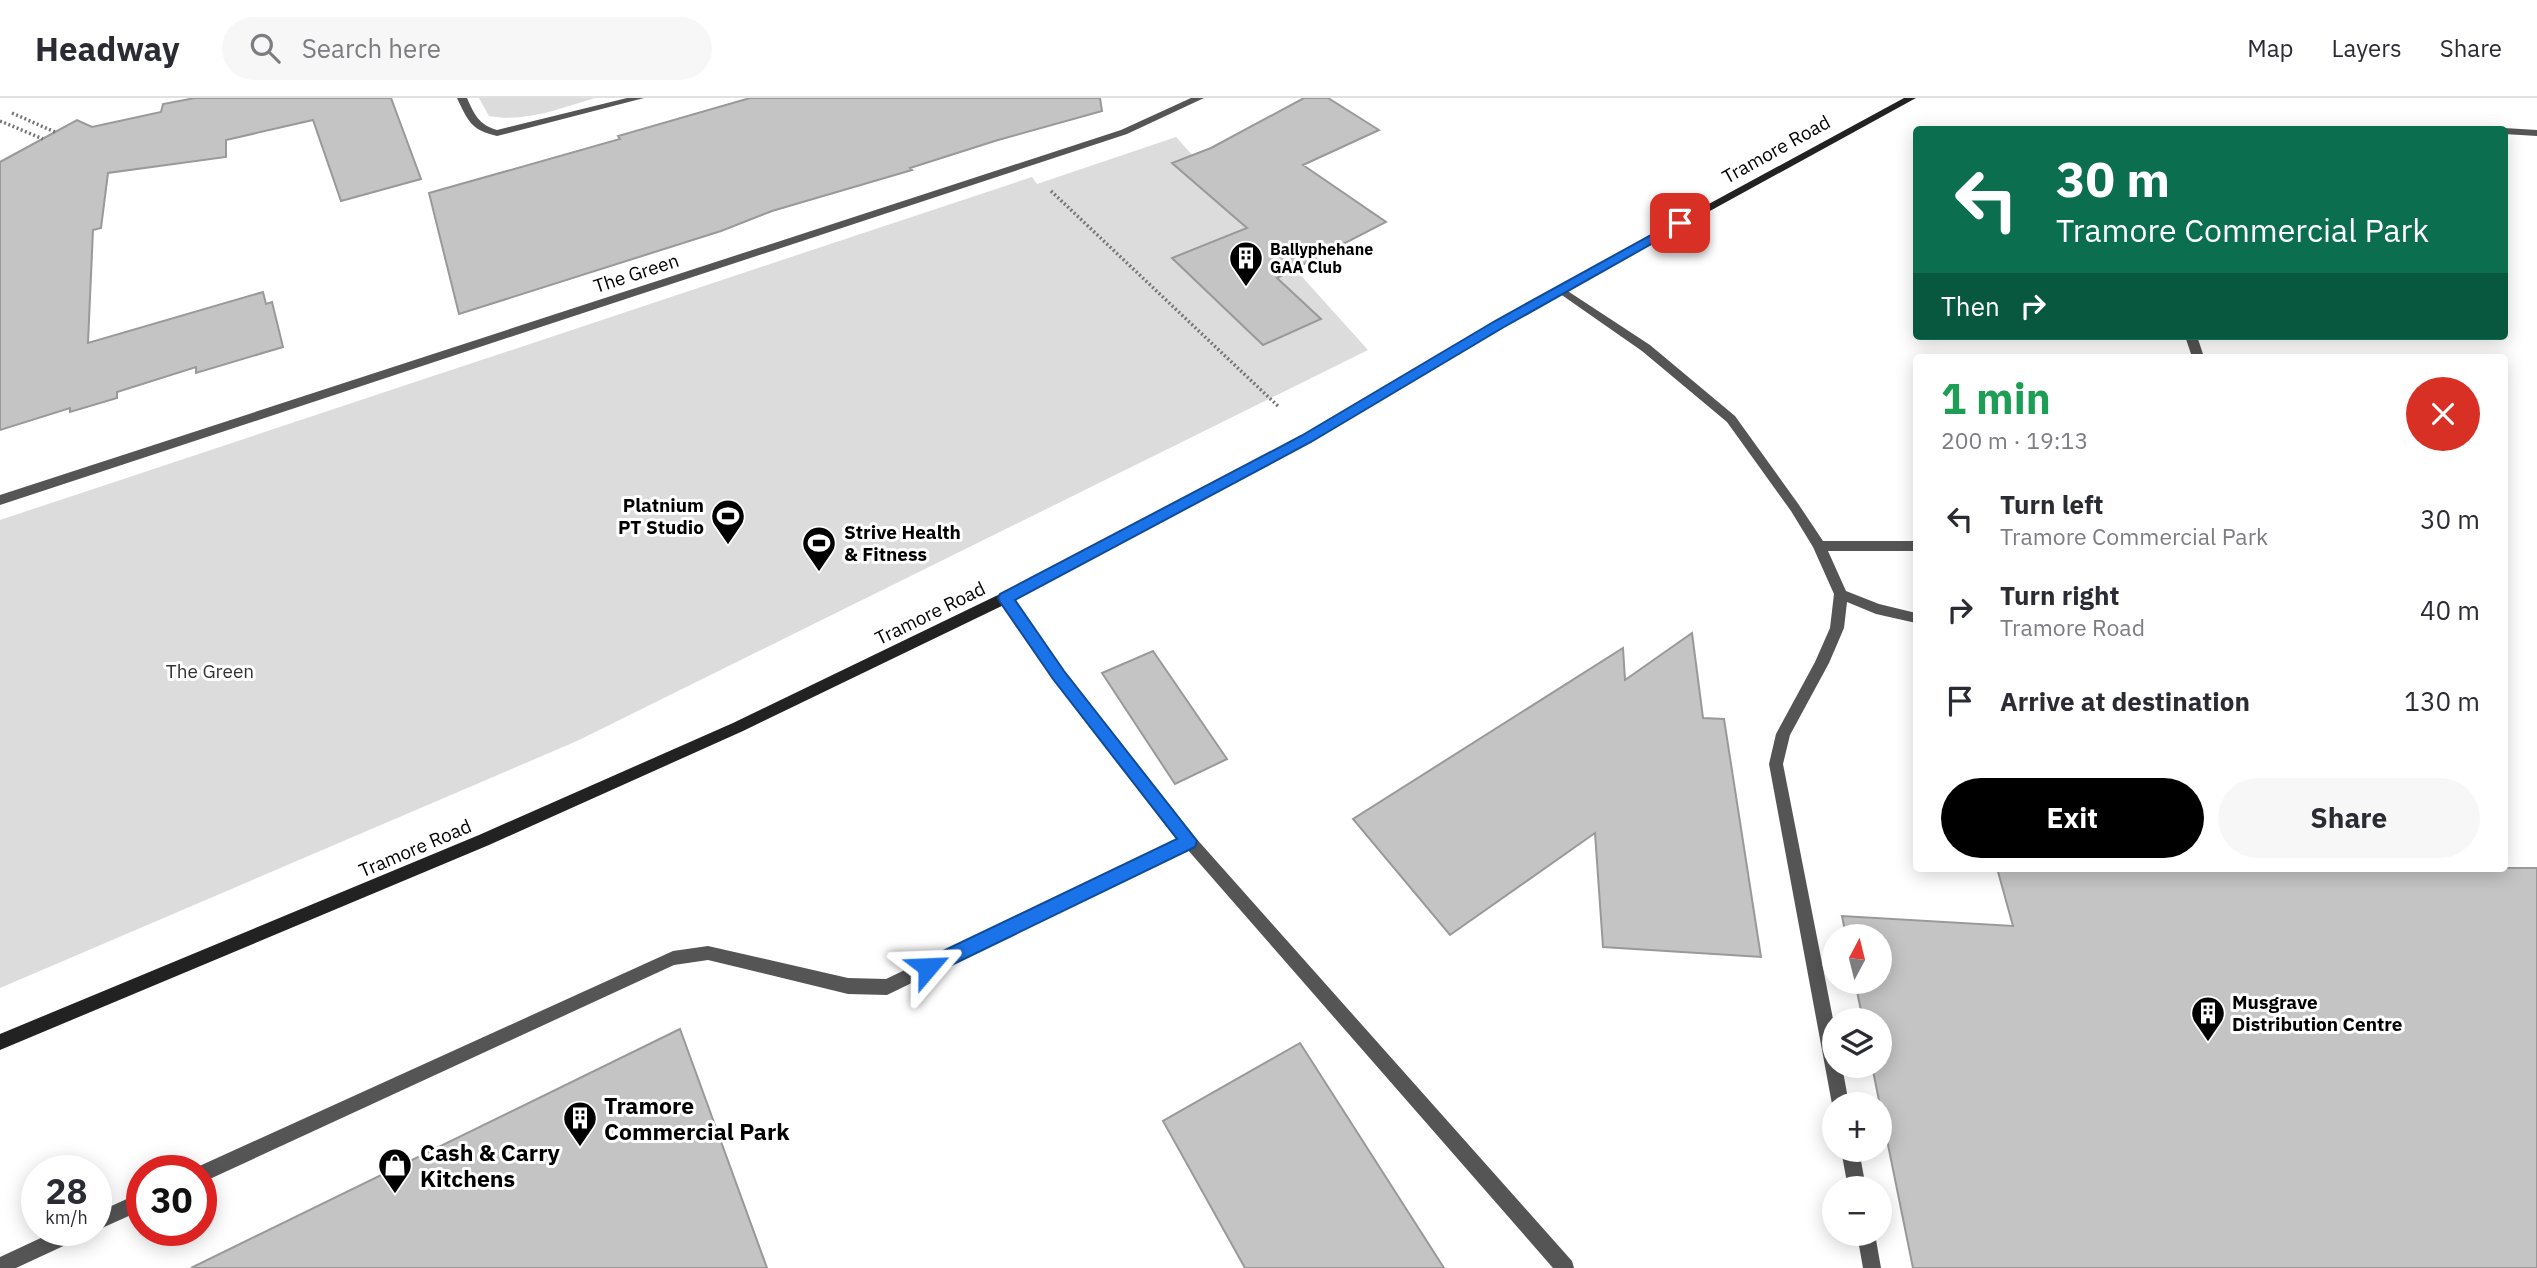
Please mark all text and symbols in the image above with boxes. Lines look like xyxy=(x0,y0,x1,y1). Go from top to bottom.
search box xyxy=(222,17,712,80)
text: Headway xyxy=(35,27,180,70)
icon: search xyxy=(246,29,284,67)
text: Search here xyxy=(302,31,441,65)
text: Map xyxy=(2247,32,2294,64)
text: Layers xyxy=(2332,32,2402,64)
text: Share xyxy=(2440,32,2502,64)
street label: Tramore Road xyxy=(1718,109,1834,189)
text: 30 m xyxy=(2056,147,2170,210)
icon: left xyxy=(1941,154,2032,245)
pin xyxy=(1650,193,1710,253)
icon: arrive xyxy=(1661,204,1699,242)
text: Tramore Commercial Park xyxy=(2056,209,2429,251)
building icon: Ballyphehane GAA Club xyxy=(1227,239,1265,288)
place label: Ballyphehane GAA Club xyxy=(1270,239,1373,277)
street label: The Green xyxy=(590,248,682,298)
icon: right xyxy=(2014,287,2052,325)
text: Then xyxy=(1941,289,2000,323)
text: 1 min xyxy=(1941,371,2051,426)
button: close xyxy=(2406,377,2480,451)
text: 200 m · 19:13 xyxy=(1941,425,2088,455)
text: Turn left xyxy=(2000,487,2103,521)
place label: Platnium PT Studio xyxy=(618,493,704,539)
sports icon: Platnium PT Studio xyxy=(709,497,747,546)
icon: left xyxy=(1941,500,1979,538)
text: 30 m xyxy=(2420,502,2480,536)
place label: Strive Health & Fitness xyxy=(844,520,961,566)
text: Tramore Commercial Park xyxy=(2000,521,2268,551)
sports icon: Strive Health & Fitness xyxy=(800,524,838,573)
street label: Tramore Road xyxy=(871,576,989,650)
text: Turn right xyxy=(2000,578,2119,612)
icon: right xyxy=(1941,591,1979,629)
text: 40 m xyxy=(2420,593,2480,627)
text: Tramore Road xyxy=(2000,612,2145,642)
park label: The Green xyxy=(166,659,254,683)
icon: arrive xyxy=(1941,682,1979,720)
text: Arrive at destination xyxy=(2000,684,2250,718)
text: 130 m xyxy=(2404,684,2480,718)
button: Exit xyxy=(1941,778,2204,858)
button: Share xyxy=(2218,778,2480,858)
street label: Tramore Road xyxy=(355,814,475,882)
north arrow xyxy=(1822,924,1892,994)
map controls xyxy=(1822,924,1892,1246)
position arrow xyxy=(891,930,965,1004)
place label: Musgrave Distribution Centre xyxy=(2232,990,2403,1036)
building icon: Musgrave Distribution Centre xyxy=(2189,994,2227,1043)
button: layers xyxy=(1822,1008,1892,1078)
place label: Tramore Commercial Park xyxy=(604,1090,790,1146)
button: + xyxy=(1822,1092,1892,1162)
building icon: Tramore Commercial Park xyxy=(561,1099,599,1148)
place label: Cash & Carry Kitchens xyxy=(420,1137,561,1193)
shop icon: Cash & Carry Kitchens xyxy=(376,1146,414,1195)
speed limit sign: 30 xyxy=(126,1155,217,1246)
text: 28 xyxy=(45,1168,88,1214)
button: − xyxy=(1822,1176,1892,1246)
text: km/h xyxy=(45,1206,88,1229)

